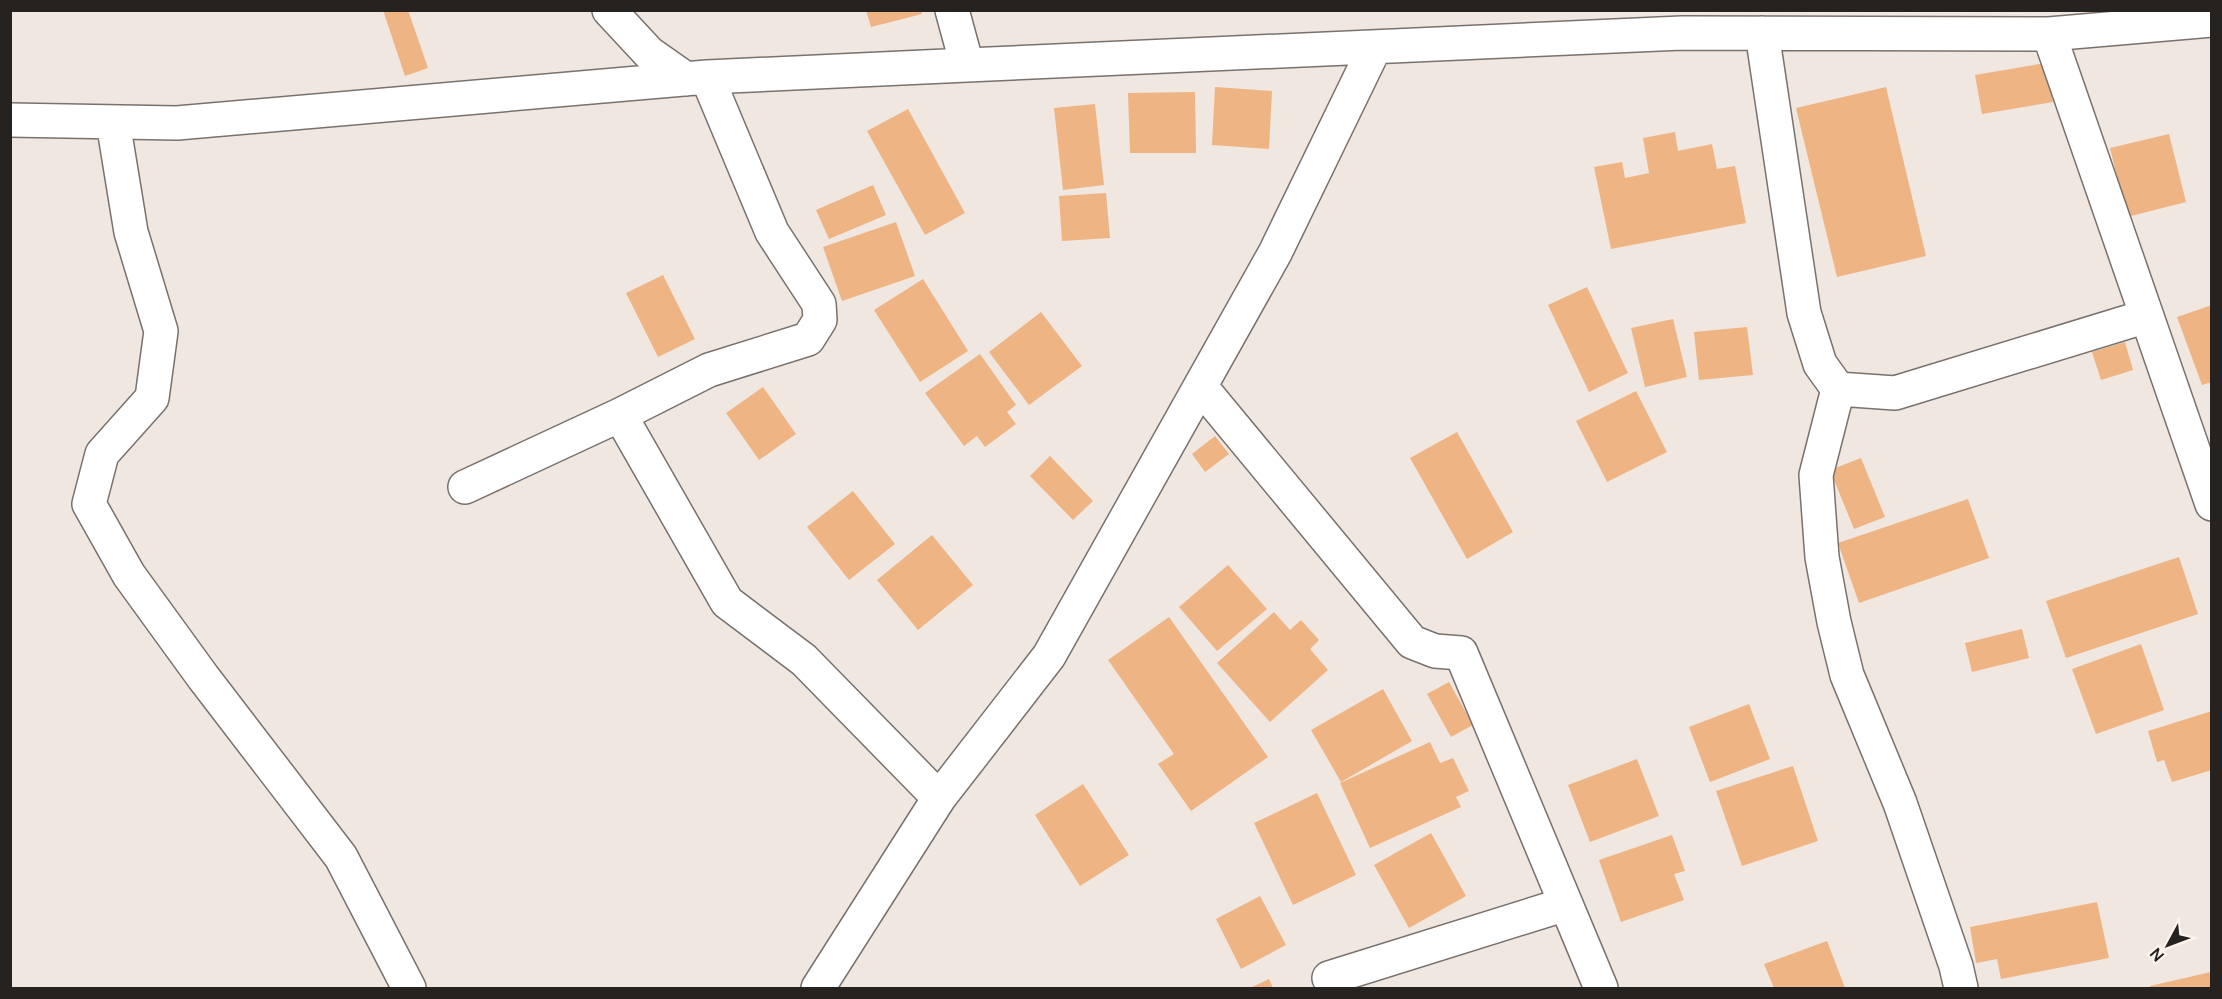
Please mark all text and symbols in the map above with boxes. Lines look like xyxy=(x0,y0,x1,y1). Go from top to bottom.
north arrow xyxy=(2138,915,2198,975)
text: N xyxy=(2145,943,2169,966)

